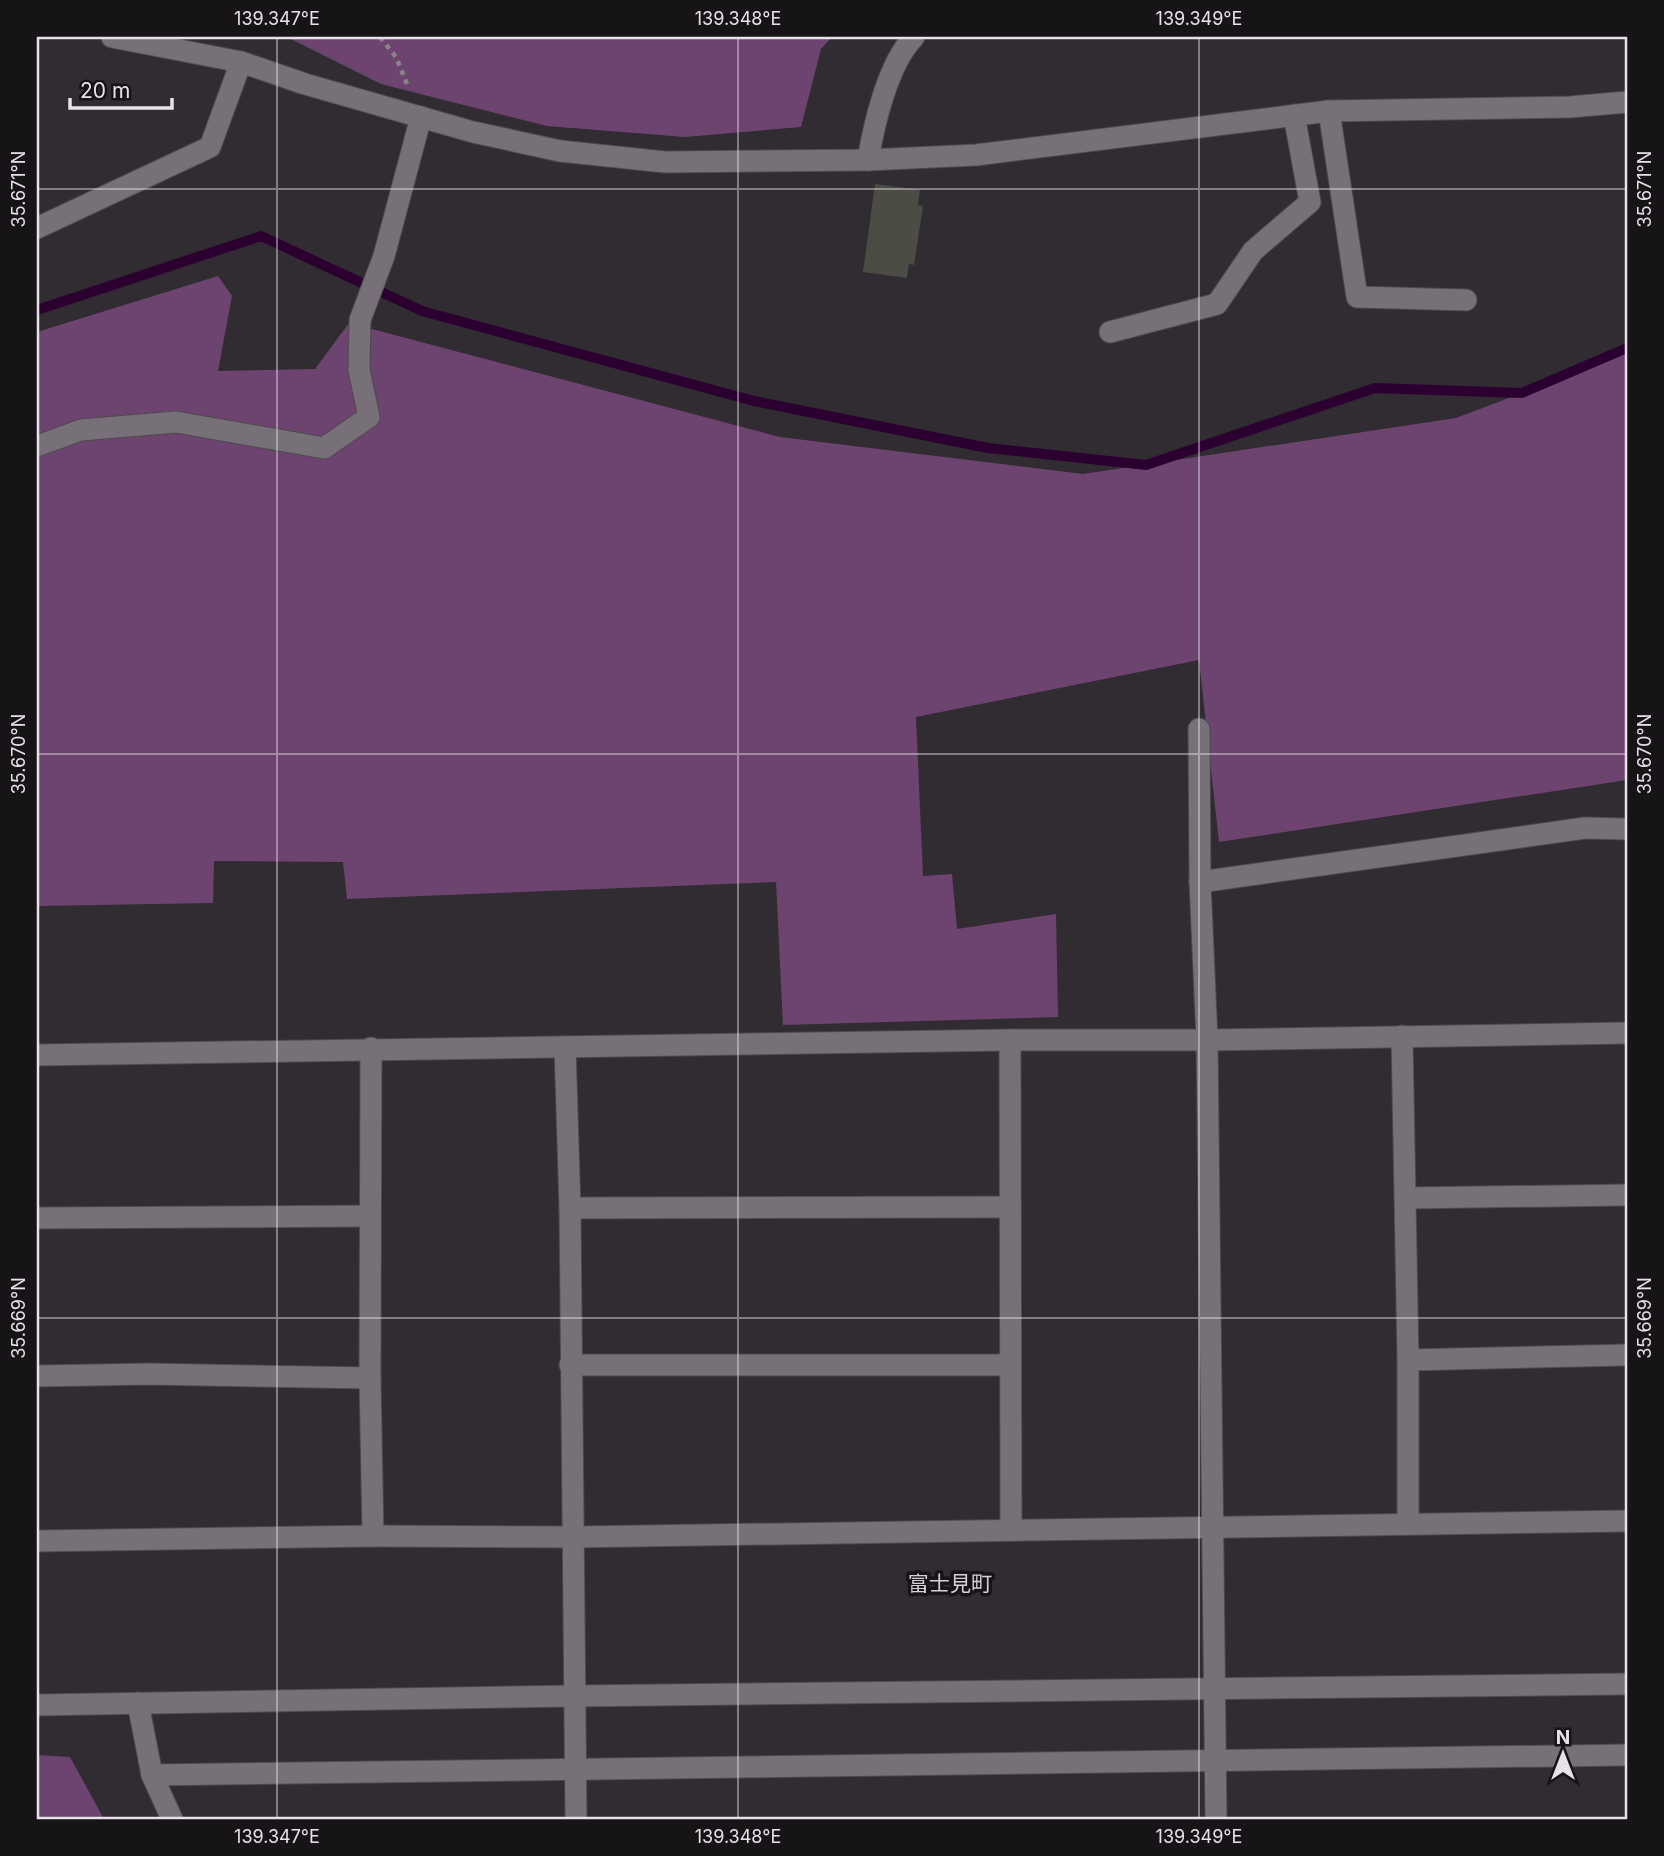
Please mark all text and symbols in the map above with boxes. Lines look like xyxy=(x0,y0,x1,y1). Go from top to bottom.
text: 139.347°E xyxy=(234,8,320,29)
text: 139.348°E xyxy=(695,8,781,29)
text: 139.349°E xyxy=(1156,8,1242,29)
scale bar xyxy=(70,66,172,110)
text: 20 m xyxy=(80,78,130,103)
text: 35.671°N xyxy=(8,151,29,227)
text: 35.671°N xyxy=(1634,151,1655,227)
text: 35.670°N xyxy=(8,714,29,794)
text: 35.670°N xyxy=(1634,714,1655,794)
text: 35.669°N xyxy=(8,1277,29,1359)
text: 35.669°N xyxy=(1634,1277,1655,1359)
district label: 富士見町 xyxy=(908,1571,992,1596)
north arrow xyxy=(1528,1720,1598,1790)
text: N xyxy=(1556,1726,1570,1749)
text: 139.347°E xyxy=(234,1826,320,1847)
text: 139.348°E xyxy=(695,1826,781,1847)
text: 139.349°E xyxy=(1156,1826,1242,1847)

